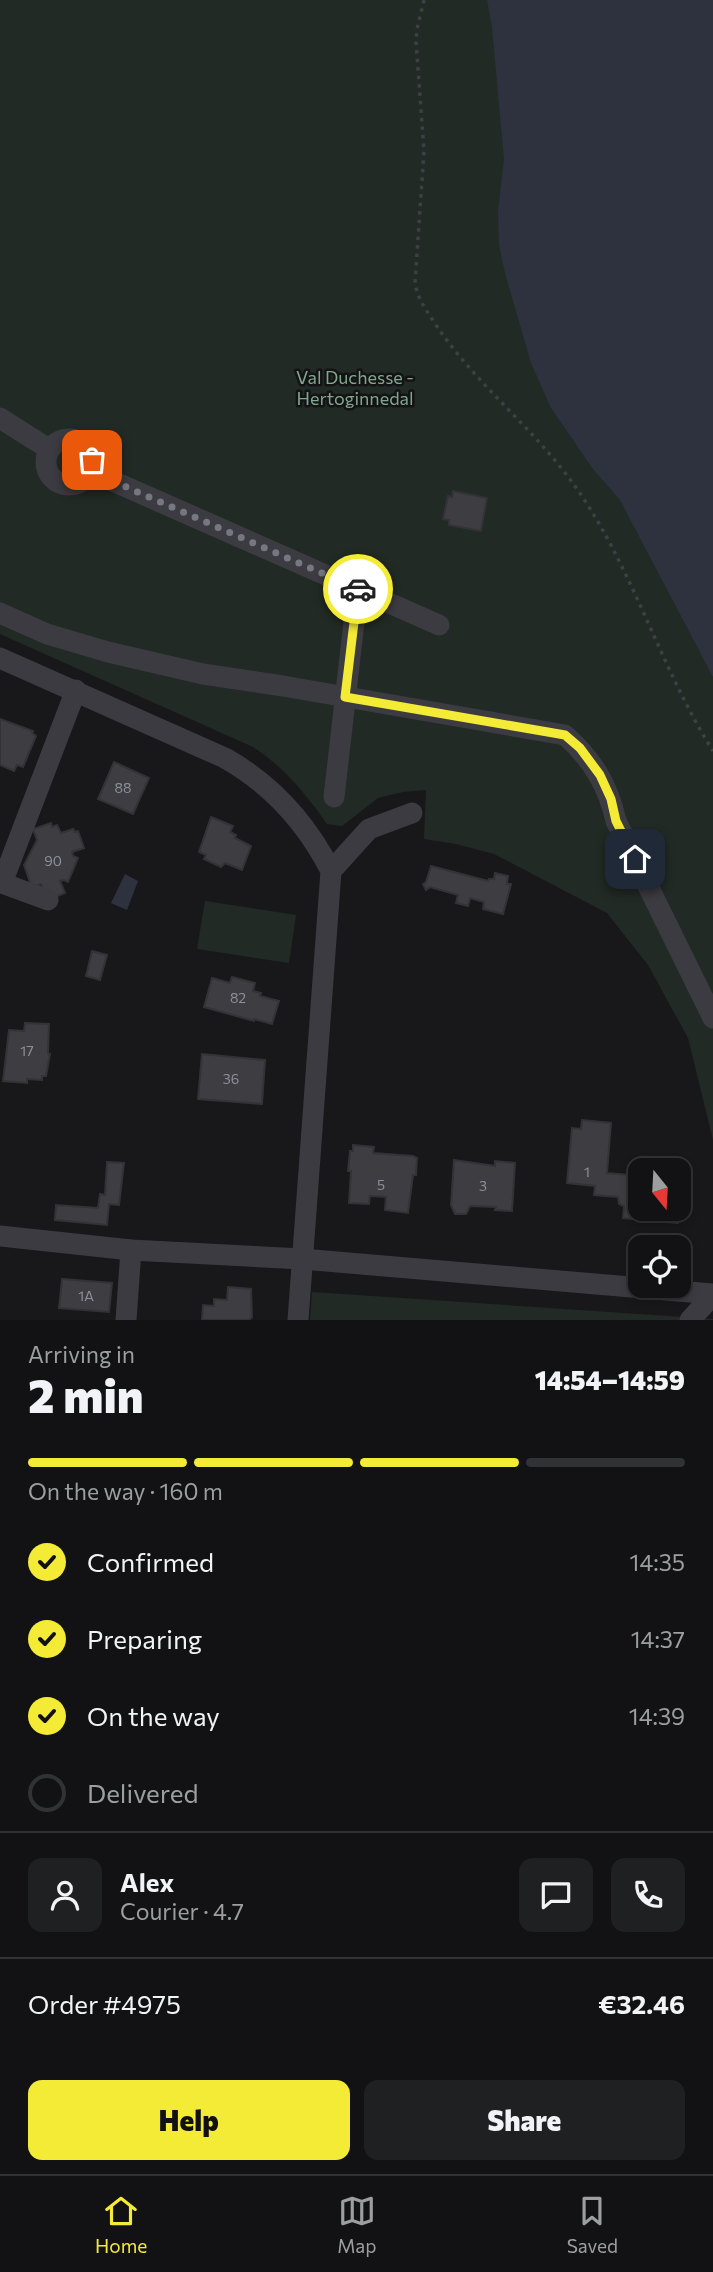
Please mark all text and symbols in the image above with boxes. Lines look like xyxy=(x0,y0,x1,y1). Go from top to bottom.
park label: Val Duchesse - Hertoginnedal xyxy=(296,366,414,409)
pin xyxy=(62,430,122,490)
icon: bag xyxy=(73,441,111,479)
courier xyxy=(323,554,393,624)
icon: car xyxy=(339,570,377,608)
house number: 88 xyxy=(115,779,132,796)
pin xyxy=(605,829,665,889)
icon: home xyxy=(616,840,654,878)
house number: 90 xyxy=(44,852,62,869)
house number: 82 xyxy=(230,989,246,1006)
house number: 17 xyxy=(20,1042,34,1059)
house number: 36 xyxy=(223,1070,239,1087)
north arrow xyxy=(628,1158,691,1222)
map controls xyxy=(628,1158,691,1298)
house number: 1 xyxy=(584,1163,590,1180)
house number: 5 xyxy=(377,1176,385,1193)
house number: 3 xyxy=(479,1177,487,1194)
button: locate xyxy=(628,1235,691,1298)
house number: 1A xyxy=(78,1287,94,1304)
text: Arriving in xyxy=(28,1340,135,1368)
text: 14:54–14:59 xyxy=(535,1364,685,1395)
text: 2 min xyxy=(28,1366,144,1422)
text: On the way · 160 m xyxy=(28,1477,223,1505)
icon: check xyxy=(28,1543,66,1581)
text: Confirmed xyxy=(87,1546,214,1577)
text: 14:35 xyxy=(630,1548,685,1576)
icon: check xyxy=(28,1620,66,1658)
text: Preparing xyxy=(87,1623,202,1654)
text: 14:37 xyxy=(631,1625,685,1653)
icon: check xyxy=(28,1697,66,1735)
text: On the way xyxy=(87,1700,220,1731)
text: 14:39 xyxy=(629,1702,685,1730)
text: Delivered xyxy=(87,1777,198,1808)
button: person xyxy=(28,1858,102,1932)
button: chat xyxy=(519,1858,593,1932)
button: phone xyxy=(611,1858,685,1932)
text: Alex xyxy=(120,1866,174,1897)
text: Courier · 4.7 xyxy=(120,1897,244,1925)
text: Order #4975 xyxy=(28,1988,181,2019)
text: €32.46 xyxy=(598,1988,685,2019)
button: Help xyxy=(28,2080,350,2160)
button: Share xyxy=(364,2080,685,2160)
tab: Home xyxy=(95,2192,147,2257)
tab: Map xyxy=(337,2192,377,2257)
tab: Saved xyxy=(567,2192,618,2257)

